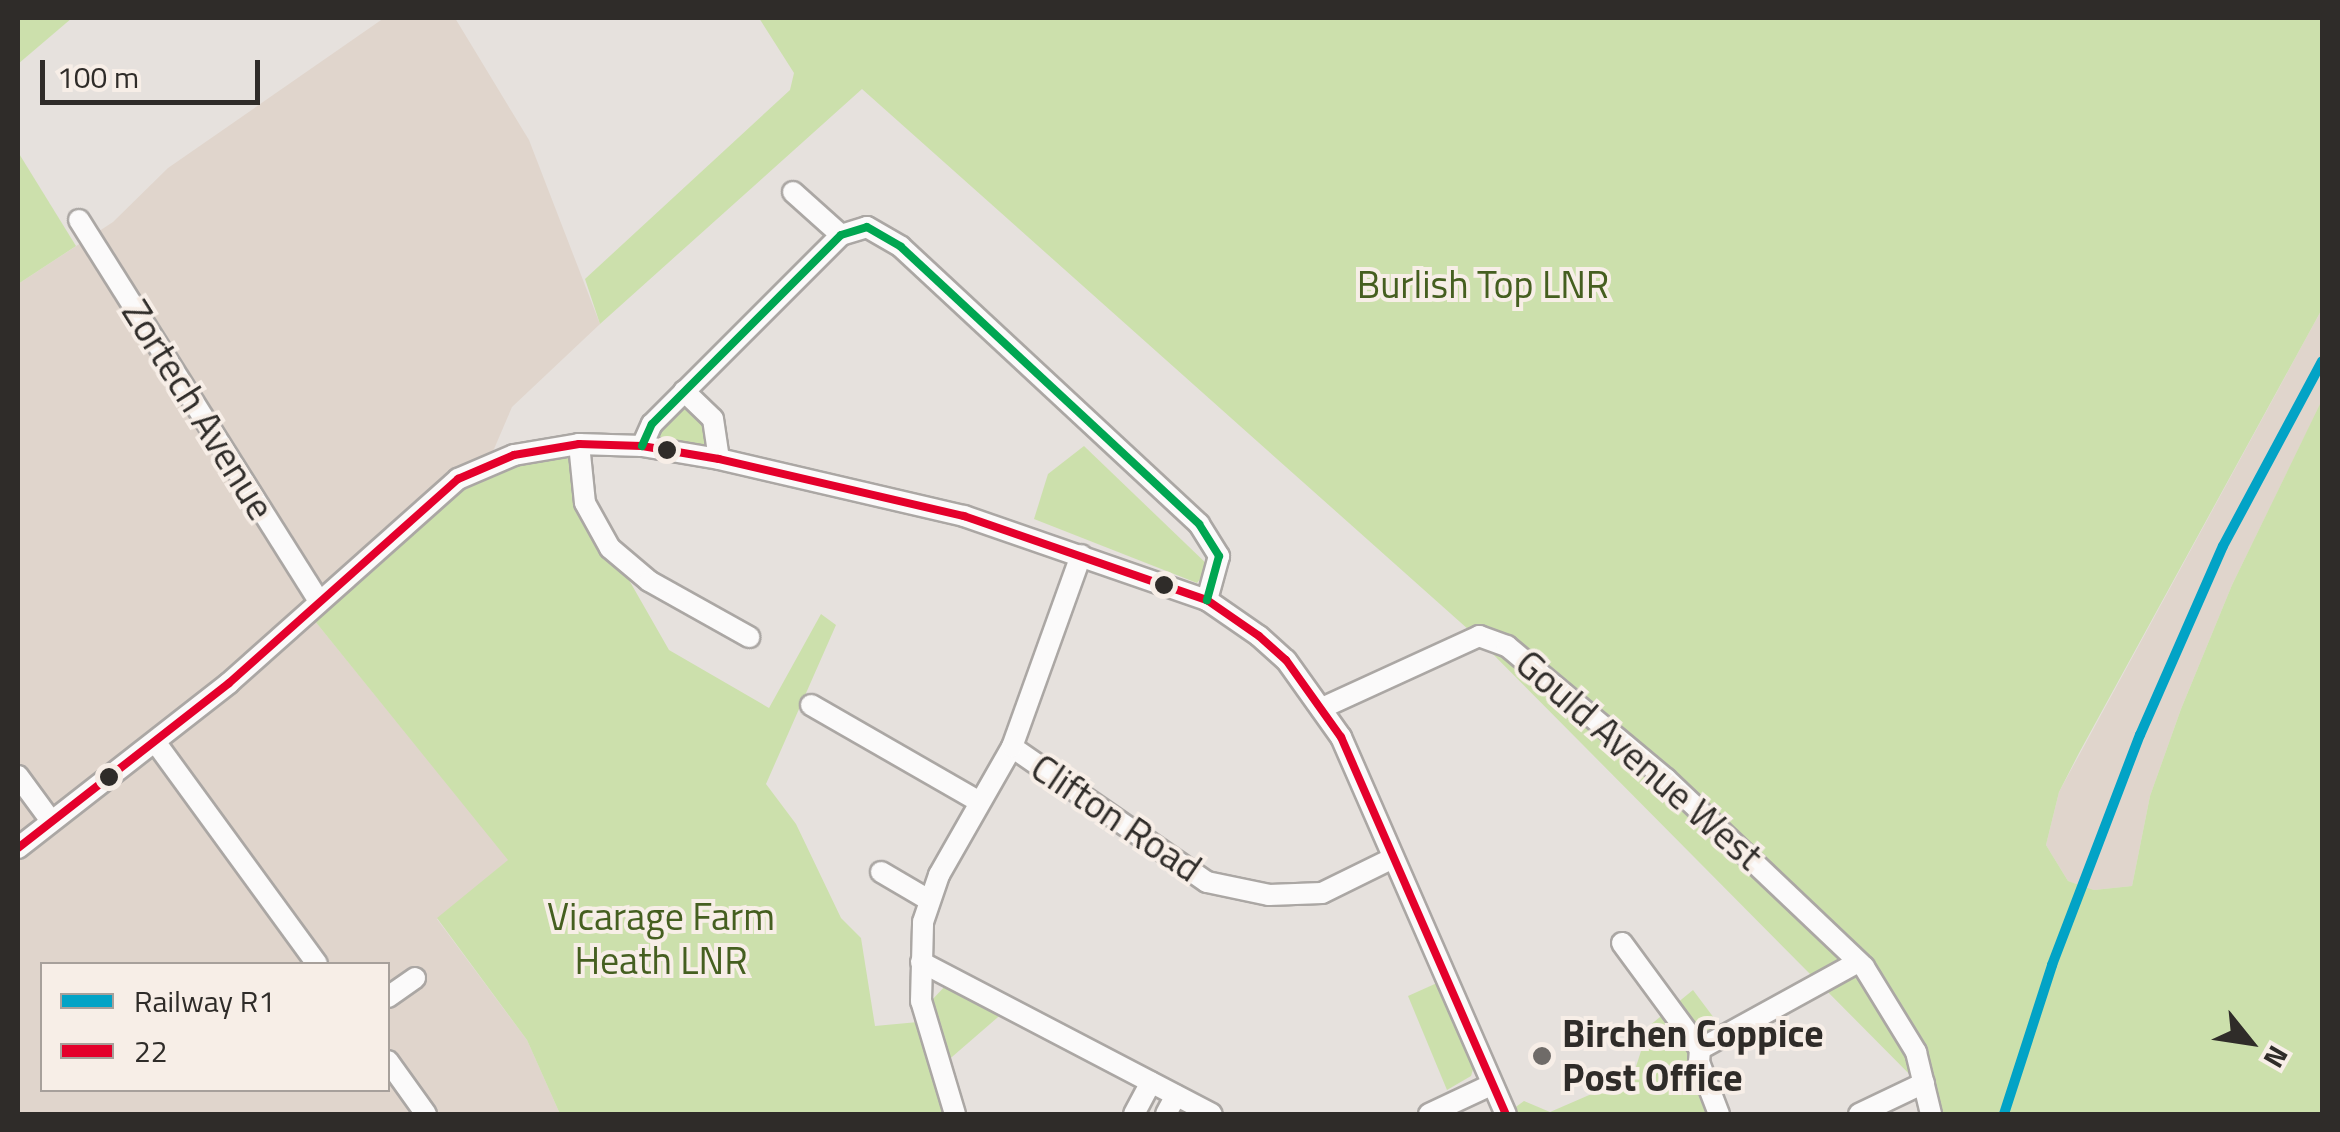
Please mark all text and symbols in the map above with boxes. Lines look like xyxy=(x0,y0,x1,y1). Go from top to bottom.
scale bar xyxy=(45,40,265,102)
text: 100 m xyxy=(57,54,139,100)
park label: Burlish Top LNR xyxy=(1357,262,1609,308)
street label: Zortech Avenue xyxy=(112,292,284,528)
unlabelled marker xyxy=(657,440,677,460)
unlabelled marker xyxy=(1154,575,1174,595)
street label: Gould Avenue West xyxy=(1507,641,1771,879)
street label: Clifton Road xyxy=(1023,745,1209,891)
unlabelled marker xyxy=(99,767,119,787)
park label: Vicarage Farm Heath LNR xyxy=(547,894,775,984)
legend xyxy=(40,962,390,1092)
text: Railway R1 xyxy=(134,978,275,1024)
north arrow xyxy=(2200,992,2300,1092)
place label: Birchen Coppice Post Office xyxy=(1562,1011,1824,1100)
text: 22 xyxy=(134,1028,168,1074)
text: N xyxy=(2253,1038,2300,1076)
marker: Birchen Coppice Post Office xyxy=(1531,1045,1553,1067)

